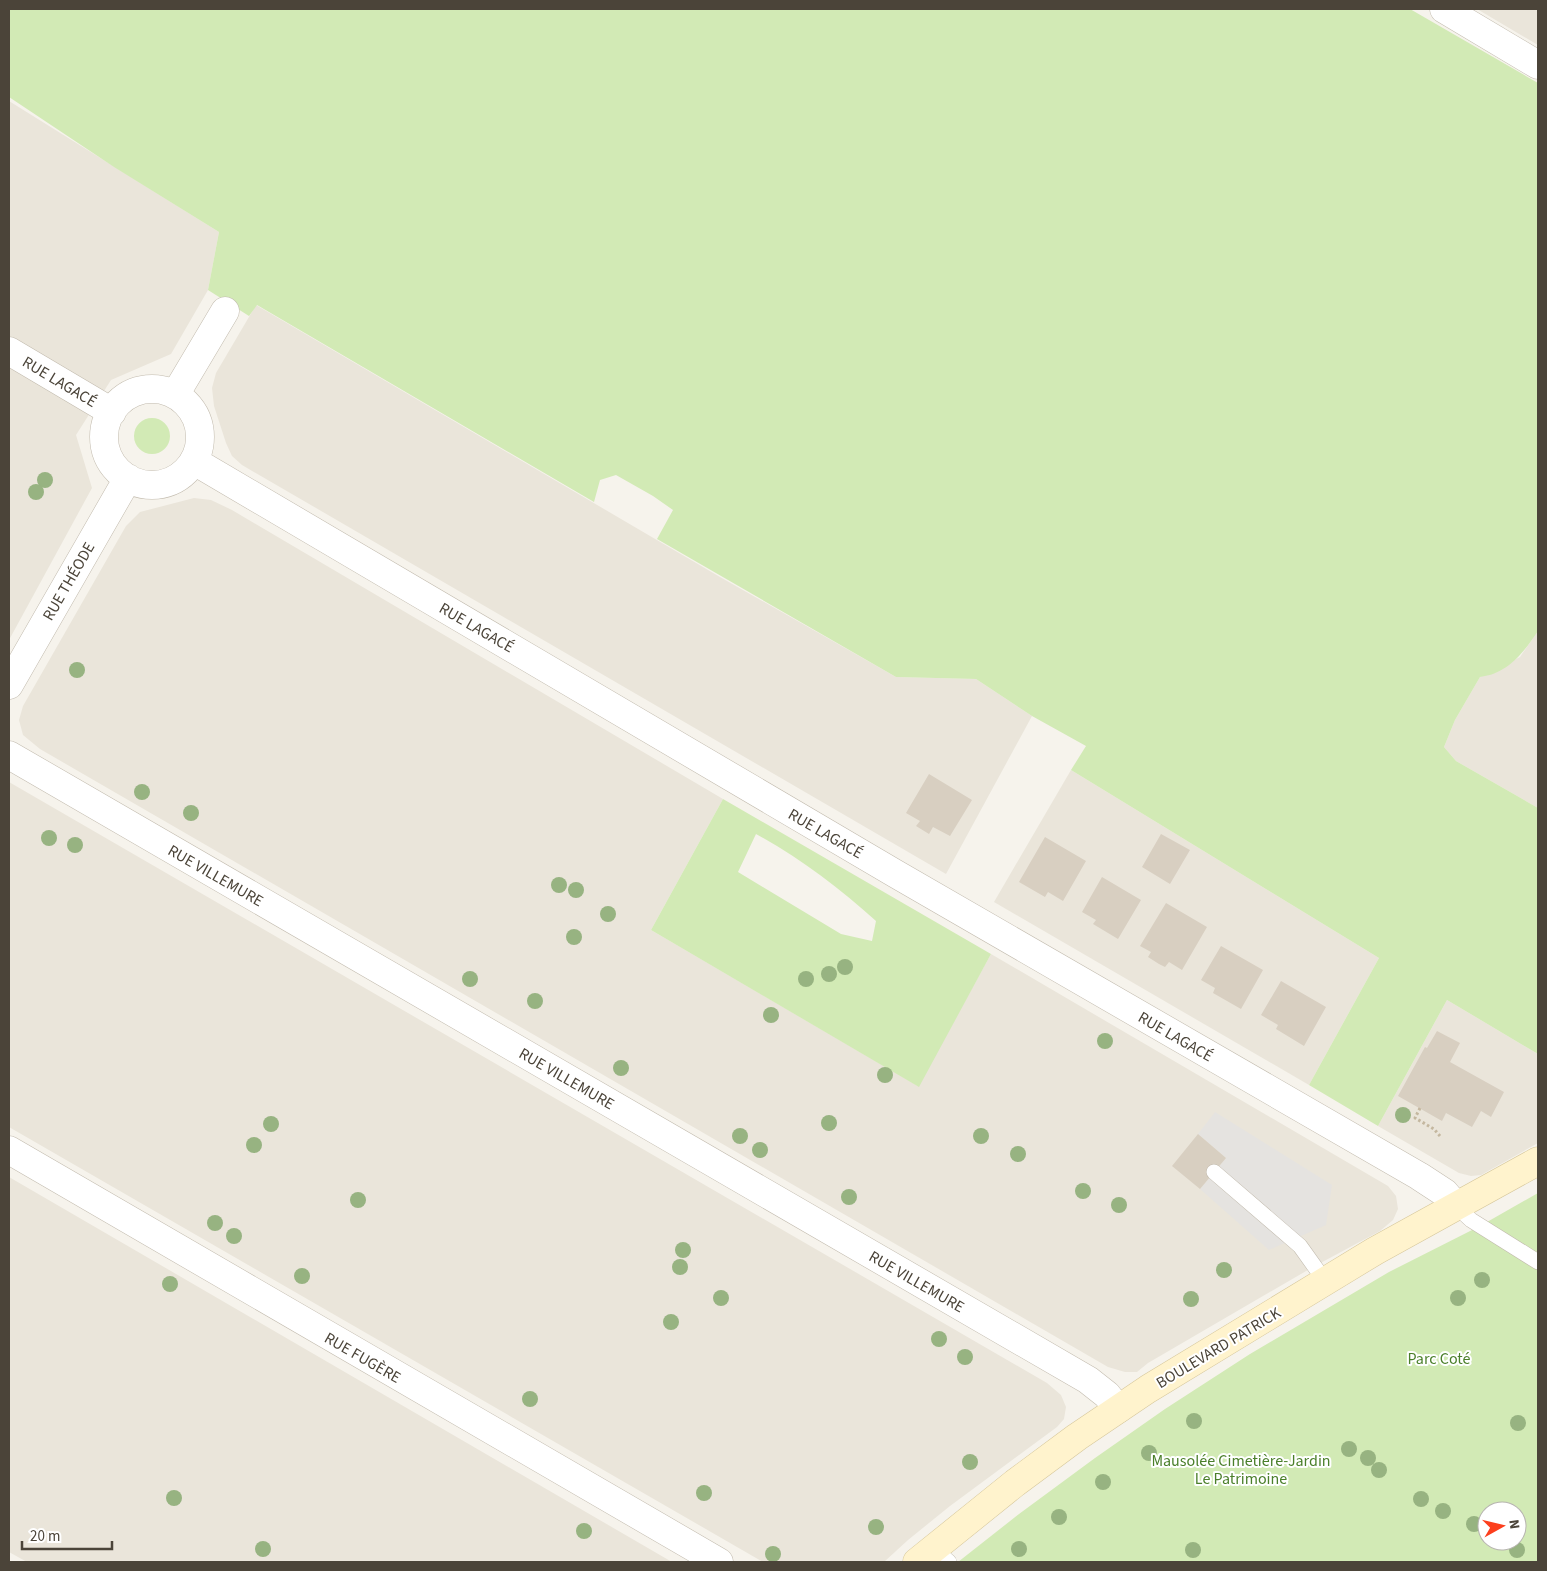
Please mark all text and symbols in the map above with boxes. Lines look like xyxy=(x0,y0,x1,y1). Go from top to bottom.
street label: RUE LAGACÉ xyxy=(18,351,101,413)
street label: RUE THÉODE xyxy=(37,538,100,625)
street label: RUE LAGACÉ xyxy=(435,598,518,658)
street label: RUE LAGACÉ xyxy=(784,804,867,864)
street label: RUE VILLEMURE xyxy=(164,840,267,912)
street label: RUE LAGACÉ xyxy=(1134,1007,1217,1067)
street label: RUE VILLEMURE xyxy=(515,1043,618,1115)
street label: RUE VILLEMURE xyxy=(865,1246,968,1318)
street label: BOULEVARD PATRICK xyxy=(1152,1302,1286,1394)
street label: RUE FUGÈRE xyxy=(320,1327,405,1389)
park label: Parc Coté xyxy=(1408,1348,1471,1370)
park label: Mausolée Cimetière-Jardin Le Patrimoine xyxy=(1151,1450,1331,1490)
north arrow xyxy=(1477,1501,1527,1551)
scale bar xyxy=(22,1518,112,1550)
text: N xyxy=(1503,1518,1524,1530)
text: 20 m xyxy=(30,1526,60,1547)

